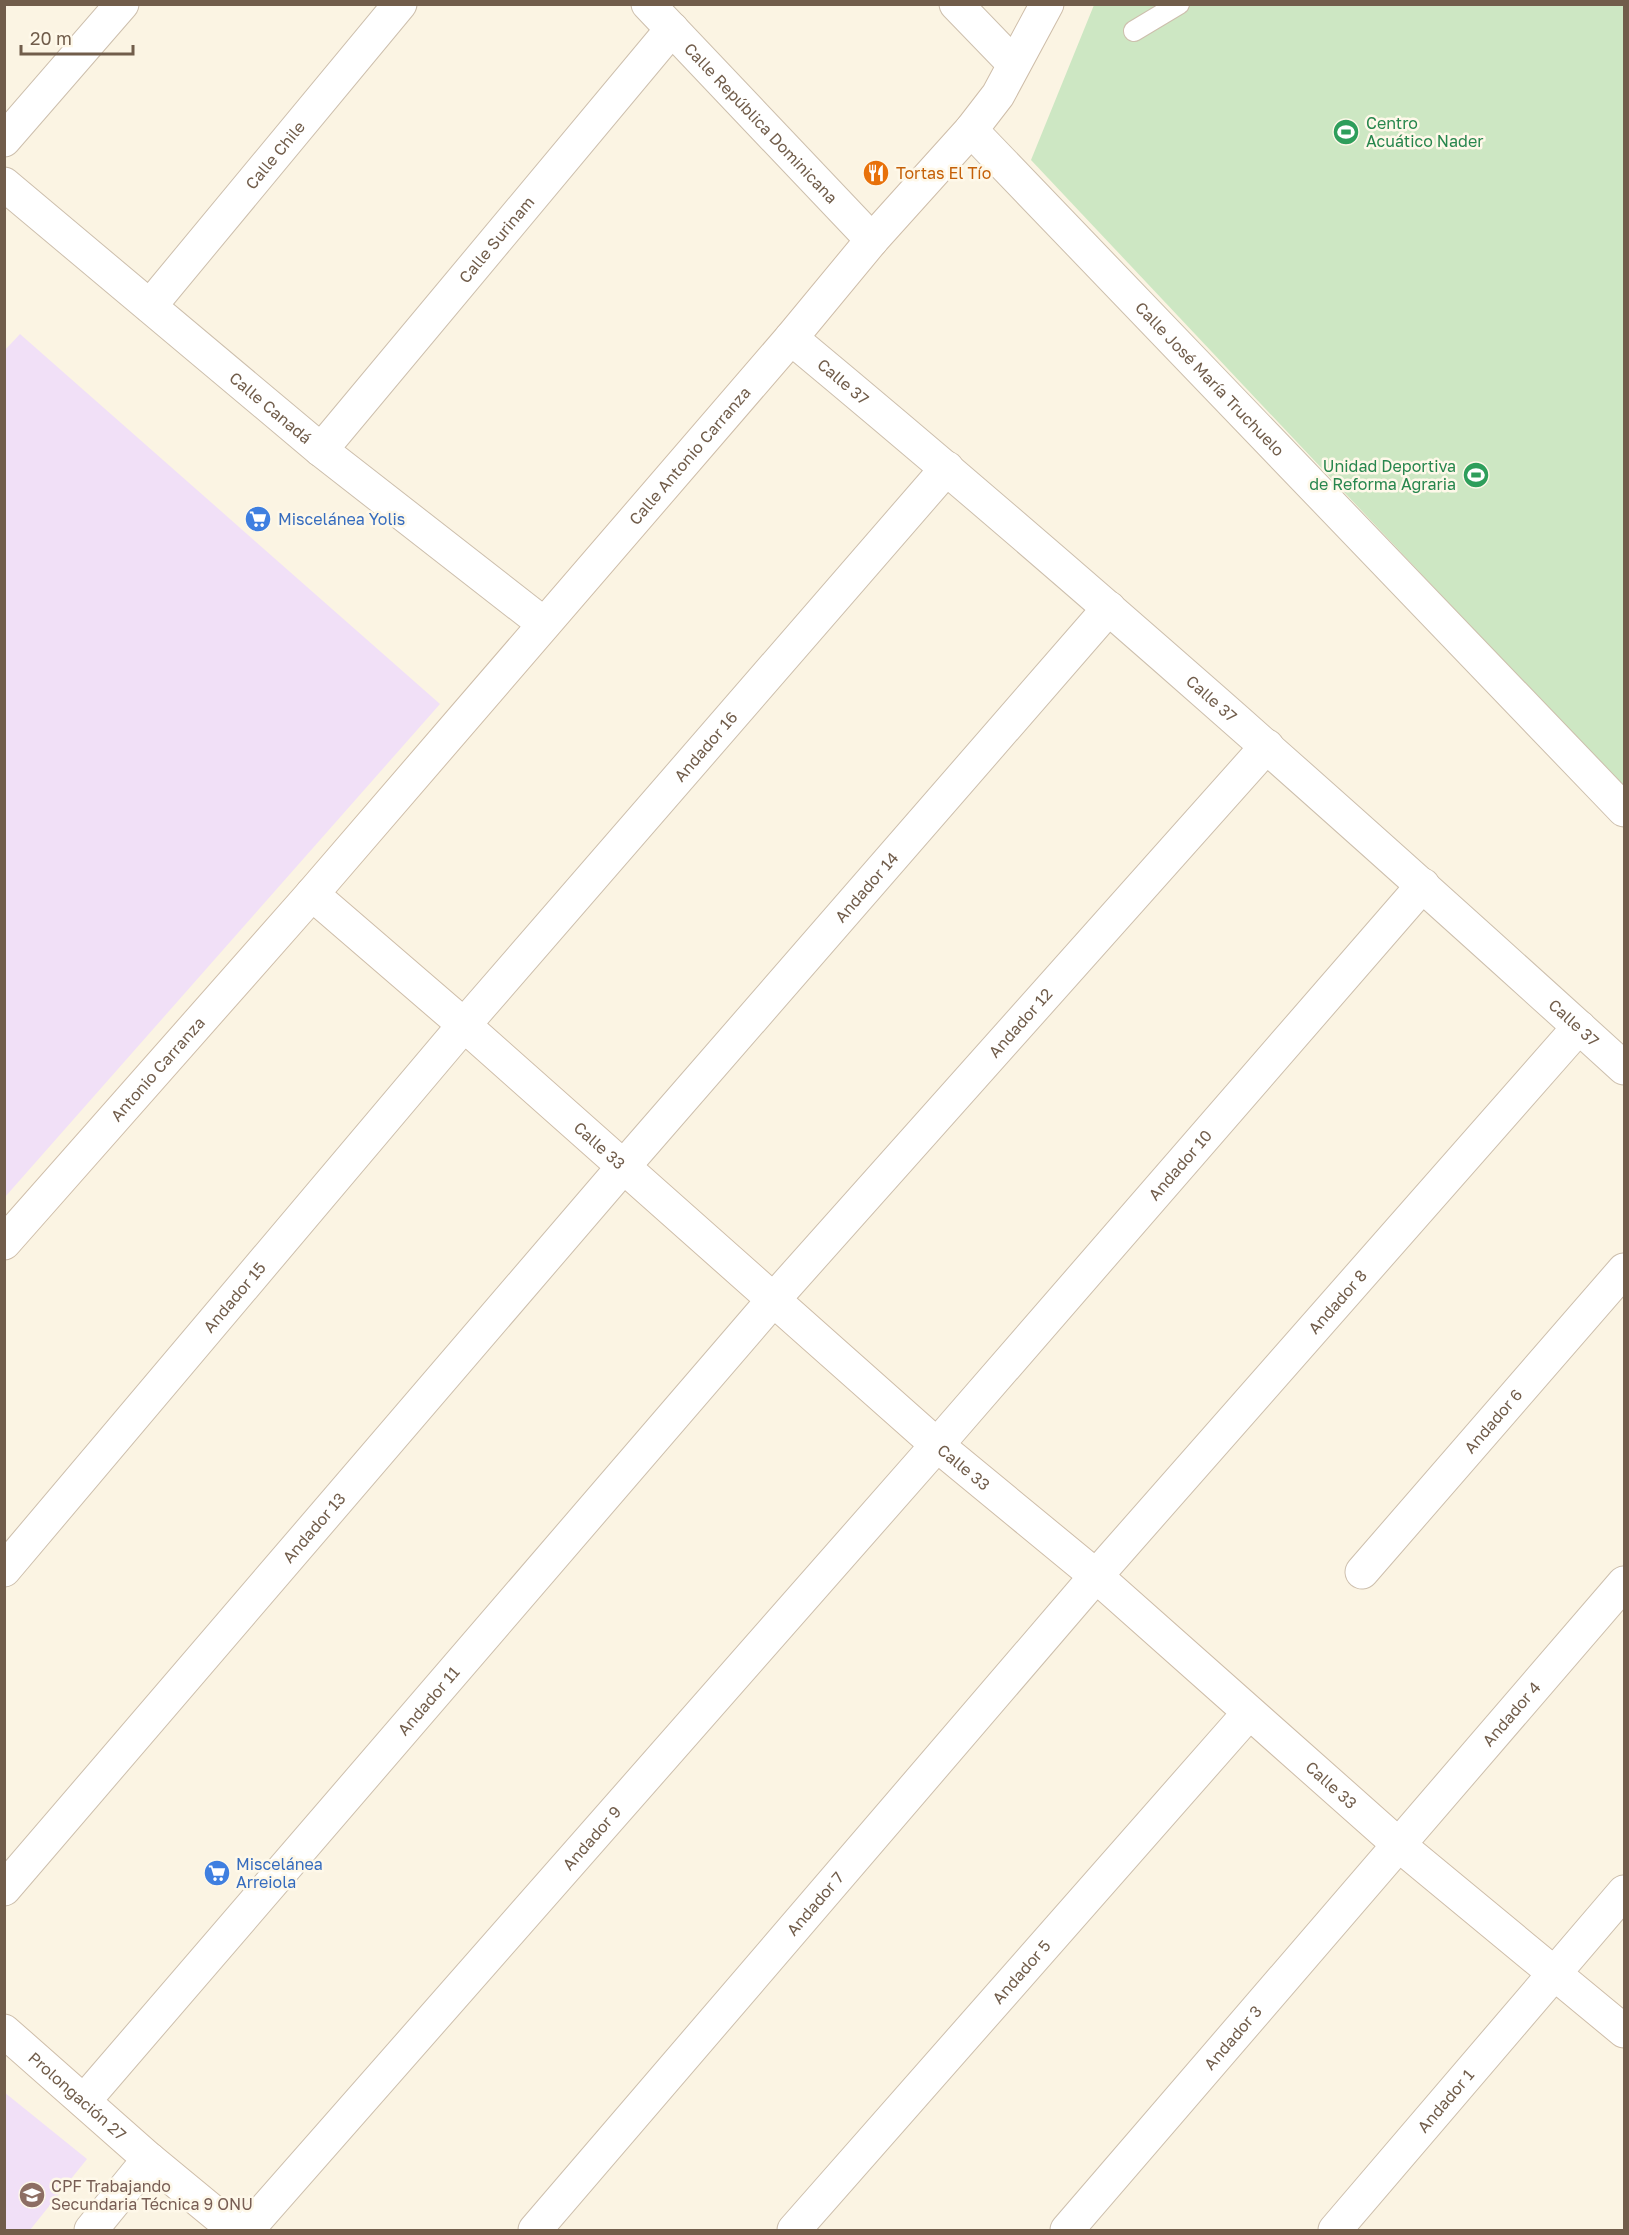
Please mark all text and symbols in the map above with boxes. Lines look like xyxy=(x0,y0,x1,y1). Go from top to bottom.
scale bar xyxy=(21,18,134,56)
text: 20 m xyxy=(30,27,72,49)
street label: Calle República Dominicana xyxy=(680,38,842,207)
place label: Centro Acuático Nader xyxy=(1366,113,1483,151)
street label: Calle Chile xyxy=(241,117,309,193)
sports icon: Centro Acuático Nader xyxy=(1331,117,1361,147)
restaurant icon: Tortas El Tío xyxy=(861,158,891,188)
place label: Tortas El Tío xyxy=(896,163,991,183)
street label: Calle Surinam xyxy=(455,192,538,287)
street label: Calle José María Truchuelo xyxy=(1131,297,1289,460)
street label: Calle 37 xyxy=(813,354,873,409)
street label: Calle Canadá xyxy=(225,368,316,448)
street label: Calle Antonio Carranza xyxy=(625,383,755,529)
place label: Unidad Deportiva de Reforma Agraria xyxy=(1309,456,1456,494)
sports icon: Unidad Deportiva de Reforma Agraria xyxy=(1461,460,1491,490)
supermarket icon: Miscelánea Yolis xyxy=(243,504,273,534)
place label: Miscelánea Yolis xyxy=(278,509,405,529)
street label: Calle 37 xyxy=(1182,671,1241,726)
street label: Andador 16 xyxy=(670,707,742,786)
street label: Andador 14 xyxy=(830,848,902,926)
street label: Andador 12 xyxy=(984,984,1056,1062)
street label: Calle 37 xyxy=(1545,995,1603,1050)
street label: Antonio Carranza xyxy=(106,1013,209,1125)
street label: Calle 33 xyxy=(570,1117,629,1173)
street label: Andador 10 xyxy=(1144,1126,1216,1204)
street label: Andador 15 xyxy=(199,1258,270,1337)
street label: Andador 8 xyxy=(1304,1265,1371,1338)
street label: Andador 6 xyxy=(1460,1385,1526,1457)
street label: Calle 33 xyxy=(934,1440,994,1495)
street label: Andador 13 xyxy=(278,1488,350,1567)
street label: Andador 11 xyxy=(393,1662,464,1739)
street label: Andador 4 xyxy=(1478,1677,1545,1750)
street label: Calle 33 xyxy=(1302,1757,1361,1813)
street label: Andador 9 xyxy=(558,1802,625,1874)
place label: Miscelánea Arreiola xyxy=(236,1854,323,1892)
supermarket icon: Miscelánea Arreiola xyxy=(202,1858,232,1888)
street label: Andador 7 xyxy=(782,1868,848,1940)
street label: Andador 5 xyxy=(988,1936,1055,2008)
street label: Andador 3 xyxy=(1200,2001,1266,2074)
street label: Prolongación 27 xyxy=(24,2047,130,2144)
street label: Andador 1 xyxy=(1413,2065,1478,2137)
place label: CPF Trabajando Secundaria Técnica 9 ONU xyxy=(51,2176,253,2214)
school or university icon: CPF Trabajando Secundaria Técnica 9 ONU xyxy=(17,2180,47,2210)

